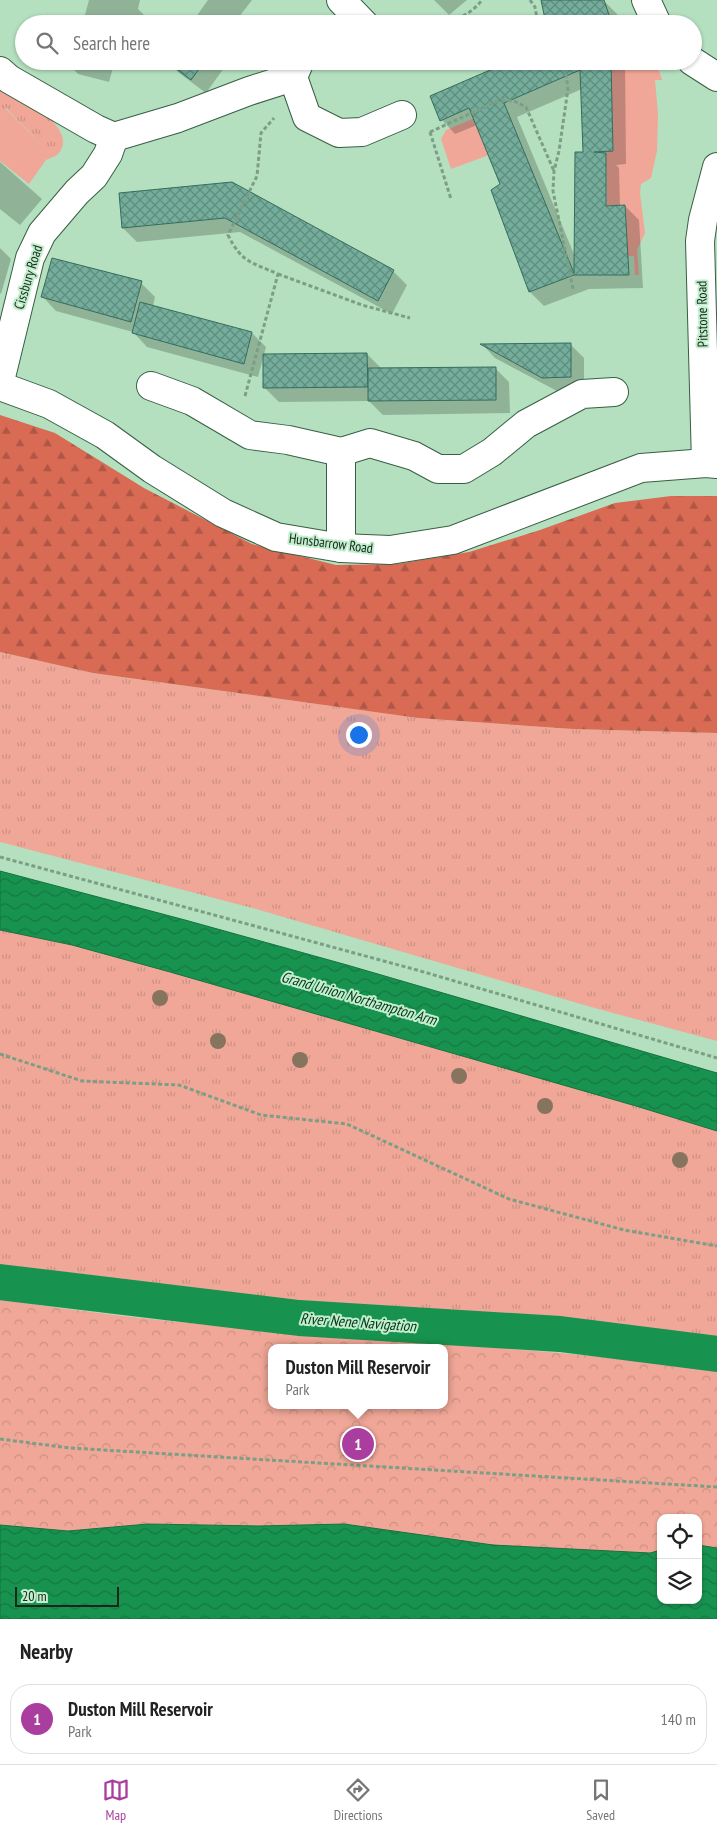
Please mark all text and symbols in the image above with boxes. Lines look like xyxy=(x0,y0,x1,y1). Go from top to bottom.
search box xyxy=(15,15,702,70)
icon: search xyxy=(33,29,61,57)
text: Search here xyxy=(73,31,150,55)
street label: Cissbury Road xyxy=(10,243,46,311)
street label: Pitstone Road xyxy=(692,281,712,347)
street label: Hunsbarrow Road xyxy=(288,529,374,557)
your location xyxy=(346,722,372,748)
water label: Grand Union Northampton Arm xyxy=(279,967,440,1030)
water label: River Nene Navigation xyxy=(299,1308,418,1336)
popup xyxy=(268,1344,448,1409)
text: Duston Mill Reservoir xyxy=(286,1355,430,1379)
text: Park xyxy=(286,1379,309,1399)
pin: 1 xyxy=(342,1425,374,1463)
map controls xyxy=(657,1514,702,1604)
button: locate xyxy=(657,1514,702,1559)
button: layers xyxy=(657,1559,702,1604)
scale bar xyxy=(15,1584,119,1607)
text: 20 m xyxy=(22,1587,47,1605)
text: Nearby xyxy=(20,1638,73,1665)
text: Duston Mill Reservoir xyxy=(68,1697,213,1721)
text: 1 xyxy=(33,1709,41,1729)
text: 140 m xyxy=(661,1709,696,1729)
text: Park xyxy=(68,1721,92,1741)
tab: Map xyxy=(102,1776,130,1824)
tab: Directions xyxy=(334,1776,382,1824)
tab: Saved xyxy=(586,1776,615,1824)

